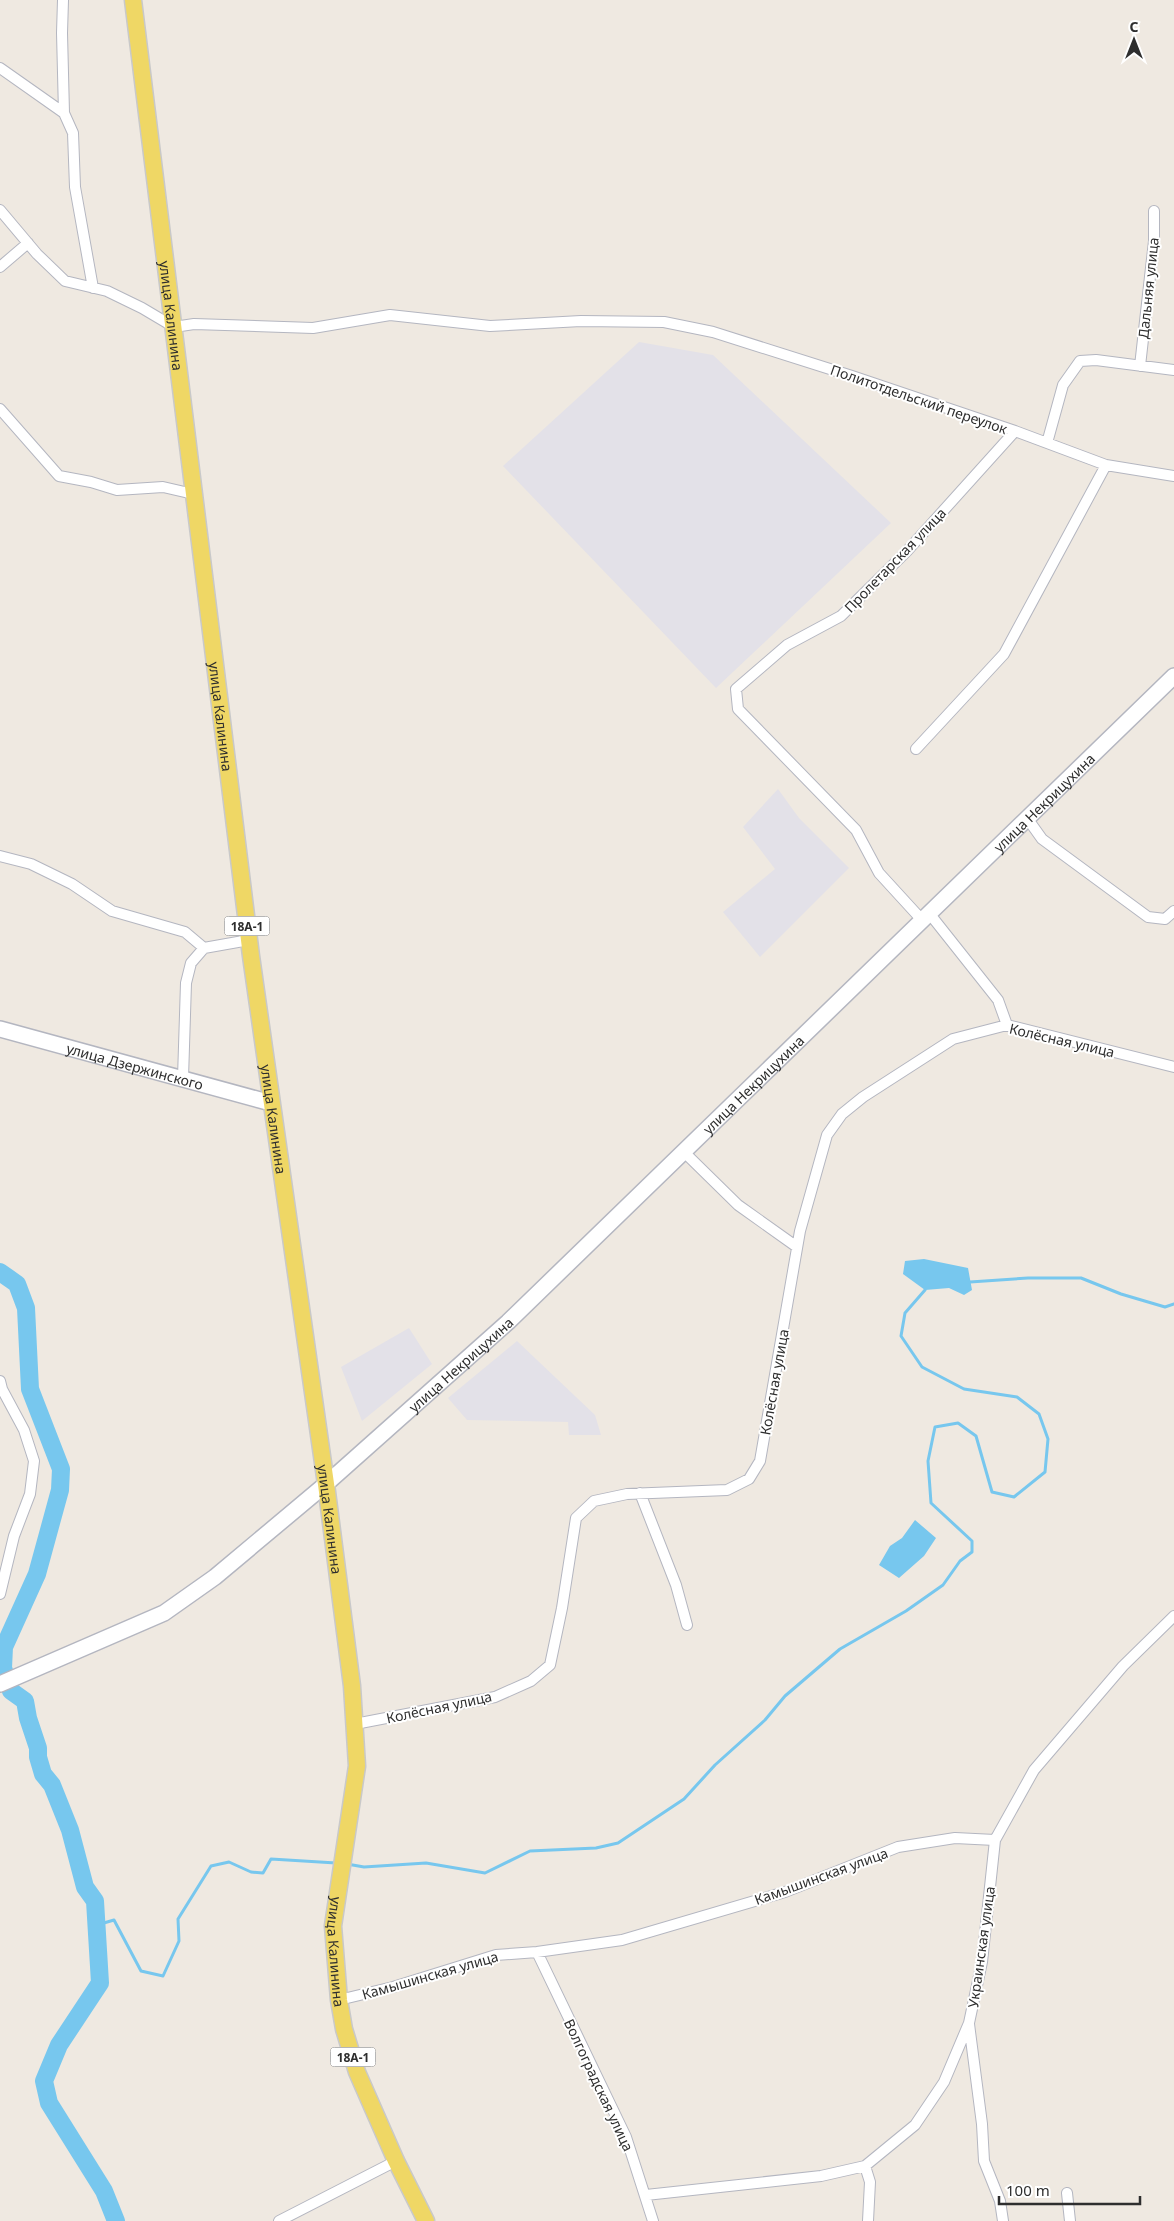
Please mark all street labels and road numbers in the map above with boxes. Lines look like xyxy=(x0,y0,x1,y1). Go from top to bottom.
street label: Дальняя улица xyxy=(1133,236,1163,340)
street label: улица Калинина xyxy=(156,260,188,372)
street label: Политотдельский переулок xyxy=(828,360,1010,438)
street label: Пролетарская улица xyxy=(840,503,950,617)
street label: улица Калинина xyxy=(205,661,238,773)
street label: улица Некрицухина xyxy=(989,749,1099,856)
road number: 18А-1 xyxy=(224,916,270,936)
street label: Колёсная улица xyxy=(1008,1019,1116,1061)
street label: улица Некрицухина xyxy=(698,1031,808,1138)
street label: улица Дзержинского xyxy=(65,1038,206,1094)
street label: улица Калинина xyxy=(257,1063,291,1175)
street label: улица Некрицухина xyxy=(404,1313,517,1416)
street label: Колёсная улица xyxy=(755,1327,793,1437)
street label: улица Калинина xyxy=(314,1463,347,1575)
street label: Колёсная улица xyxy=(384,1687,494,1727)
street label: Камышинская улица xyxy=(752,1843,890,1909)
street label: Украинская улица xyxy=(963,1885,999,2009)
street label: улица Калинина xyxy=(323,1896,350,2008)
street label: Камышинская улица xyxy=(360,1946,500,2004)
street label: Волгоградская улица xyxy=(560,2016,638,2154)
road number: 18А-1 xyxy=(330,2048,376,2066)

